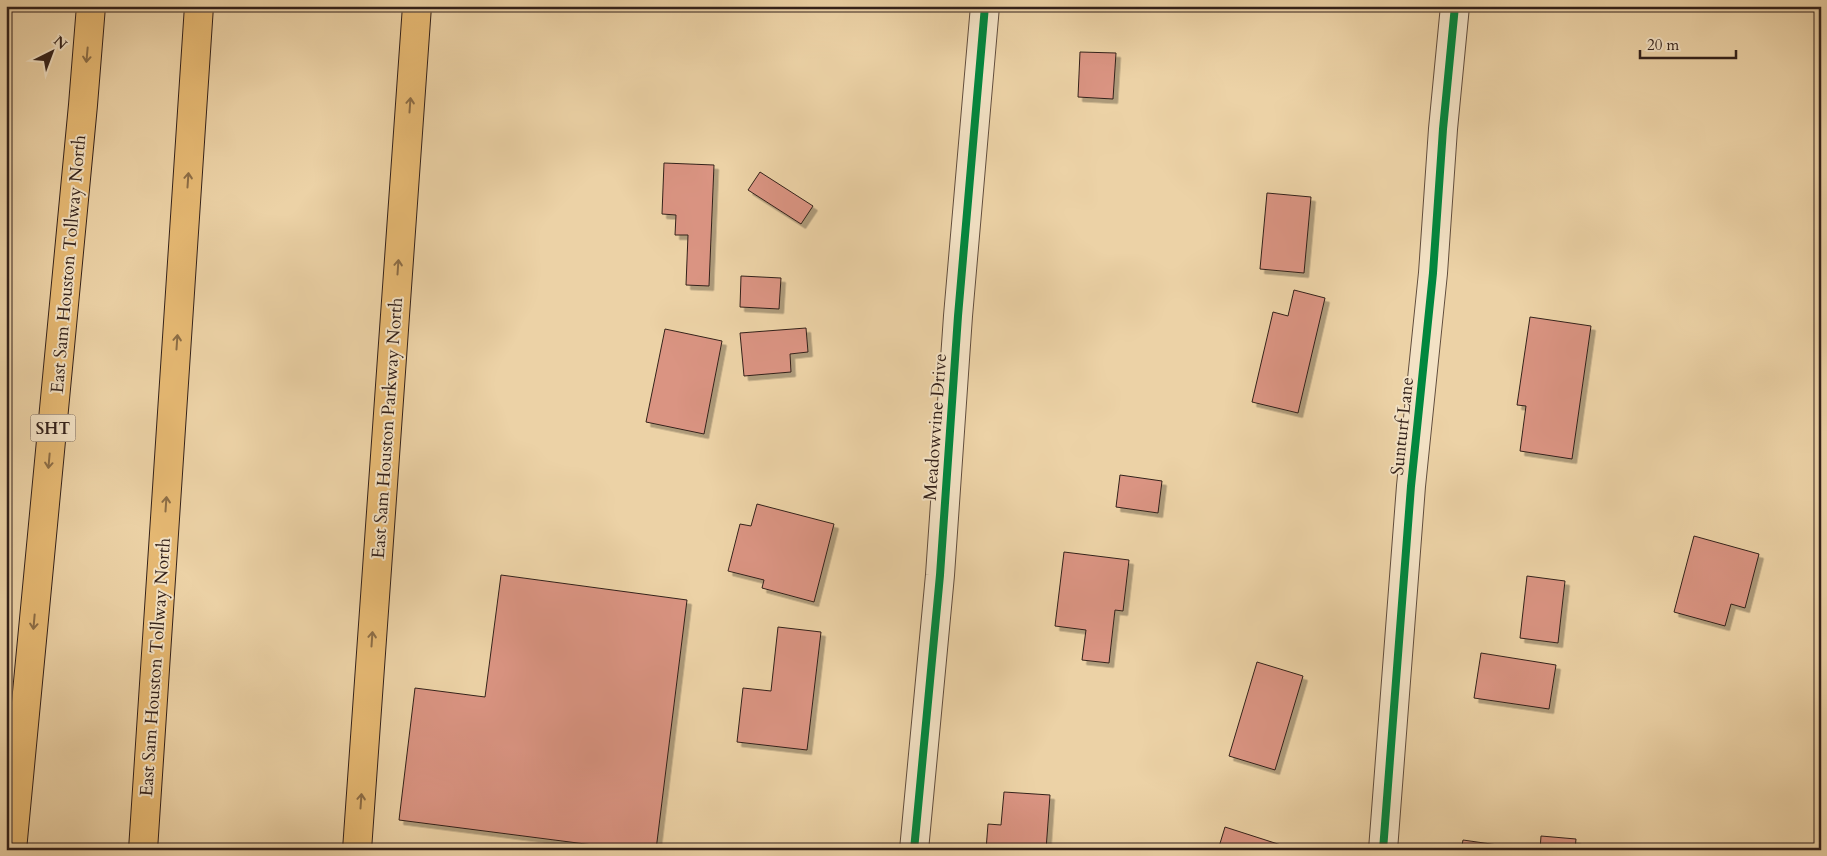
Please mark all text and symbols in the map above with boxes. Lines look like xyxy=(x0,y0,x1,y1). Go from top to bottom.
north arrow xyxy=(28,28,78,78)
scale bar xyxy=(1640,28,1736,60)
text: N xyxy=(49,32,71,54)
text: 20 m xyxy=(1647,35,1679,55)
one-way arrow xyxy=(83,47,92,63)
one-way arrow xyxy=(405,98,414,114)
street label: East Sam Houston Tollway North xyxy=(45,134,92,394)
one-way arrow xyxy=(183,172,192,188)
one-way arrow xyxy=(394,260,403,276)
street label: East Sam Houston Parkway North xyxy=(366,296,409,560)
one-way arrow xyxy=(172,334,181,350)
street label: Meadowvine Drive xyxy=(918,353,953,502)
street label: Sunturf Lane xyxy=(1385,376,1420,476)
road number: SHT xyxy=(30,414,76,442)
one-way arrow xyxy=(45,452,54,468)
one-way arrow xyxy=(161,497,171,513)
street label: East Sam Houston Tollway North xyxy=(134,537,177,797)
one-way arrow xyxy=(29,614,39,630)
one-way arrow xyxy=(368,631,377,647)
one-way arrow xyxy=(356,793,365,809)

